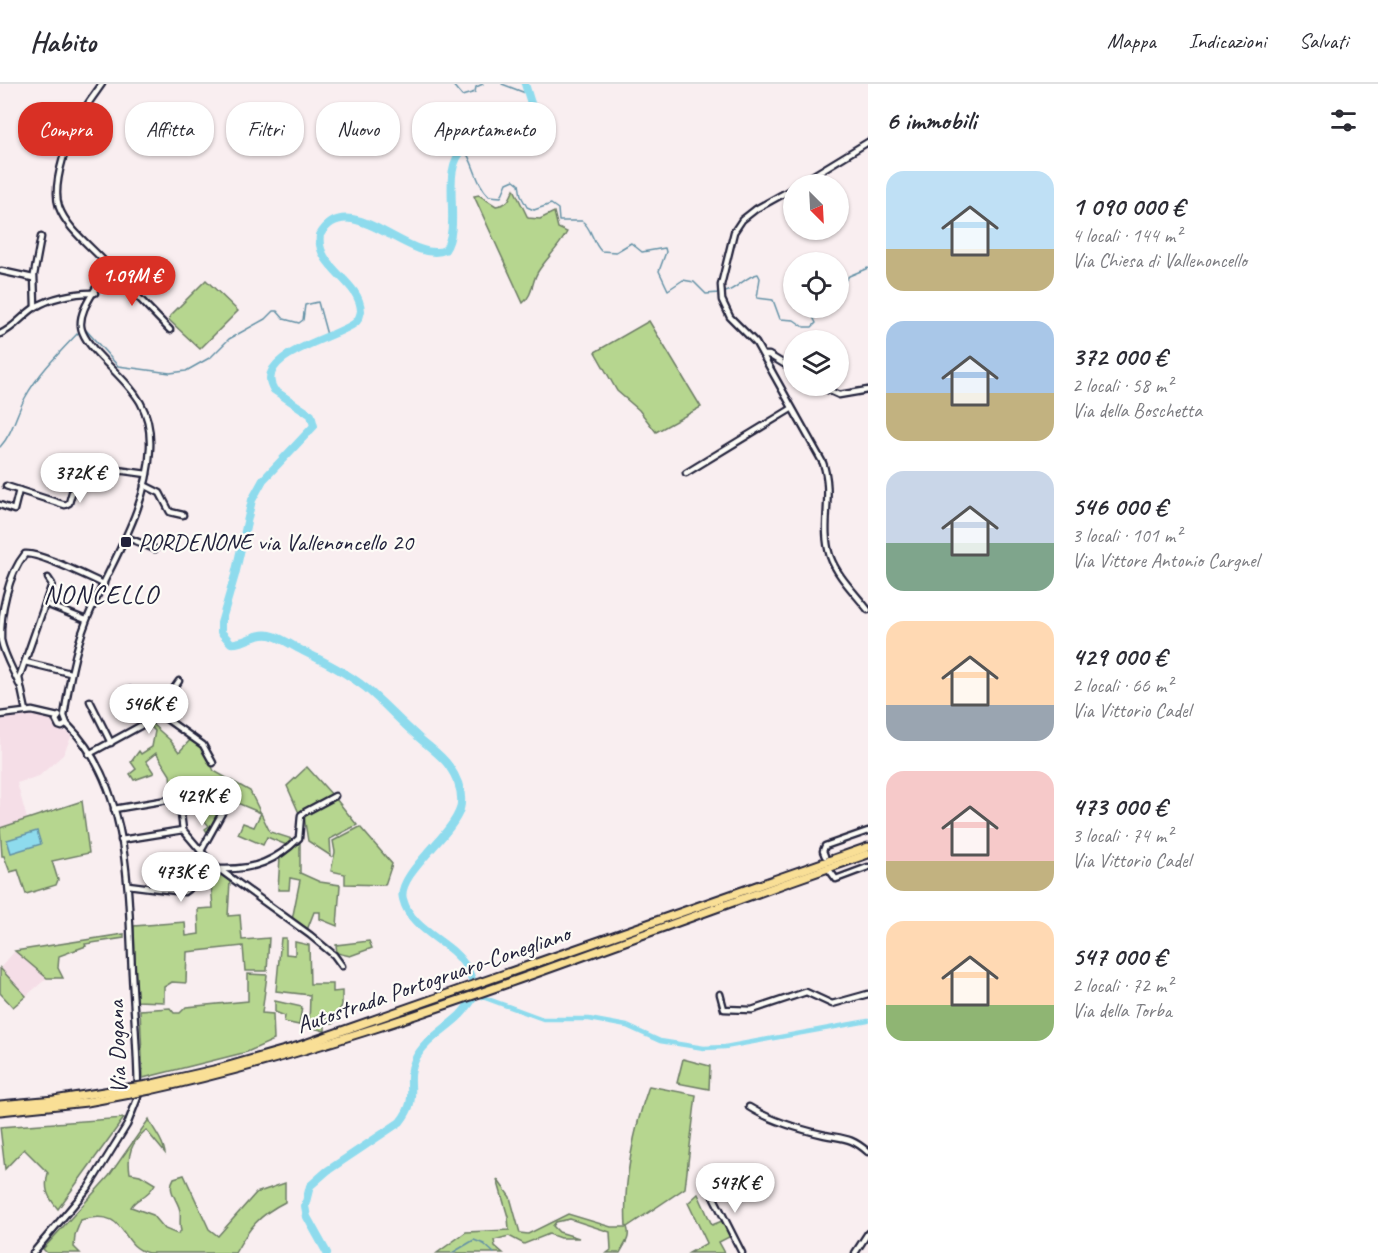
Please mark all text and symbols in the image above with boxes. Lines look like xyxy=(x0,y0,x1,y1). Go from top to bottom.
text: Habito xyxy=(30,24,96,59)
text: Mappa xyxy=(1107,28,1156,54)
text: Indicazioni xyxy=(1189,28,1266,54)
text: Salvati xyxy=(1299,28,1348,54)
chip: Compra xyxy=(18,102,113,156)
chip: Affitta xyxy=(125,102,214,156)
chip: Filtri xyxy=(226,102,304,156)
chip: Nuovo xyxy=(316,102,400,156)
chip: Appartamento xyxy=(412,102,556,156)
text: 6 immobili xyxy=(886,104,976,137)
icon: filters xyxy=(1327,104,1360,137)
north arrow xyxy=(783,174,849,240)
map controls xyxy=(783,174,849,396)
text: 1 090 000 € xyxy=(1072,190,1184,223)
icon: home xyxy=(934,195,1006,267)
text: 4 locali · 144 m² xyxy=(1072,223,1181,248)
text: Via Chiesa di Vallenoncello xyxy=(1072,248,1247,273)
button: locate xyxy=(783,252,849,318)
pin: 1.09M € xyxy=(77,256,187,307)
text: 1.09M € xyxy=(102,263,162,288)
button: layers xyxy=(783,330,849,396)
text: 372 000 € xyxy=(1072,340,1166,373)
icon: home xyxy=(934,345,1006,417)
text: 2 locali · 58 m² xyxy=(1072,373,1172,398)
text: Via della Boschetta xyxy=(1072,398,1202,423)
pin: 372K € xyxy=(31,453,129,504)
text: 372K € xyxy=(55,460,105,485)
text: 546 000 € xyxy=(1072,490,1167,523)
icon: home xyxy=(934,495,1006,567)
text: 3 locali · 101 m² xyxy=(1072,523,1181,548)
place label: PORDENONE via Vallenoncello 20 xyxy=(138,527,415,557)
marker: PORDENONE via Vallenoncello 20 xyxy=(119,535,133,549)
text: Via Vittore Antonio Cargnel xyxy=(1072,548,1259,573)
district label: NONCELLO xyxy=(43,578,160,611)
text: 429 000 € xyxy=(1072,640,1166,673)
icon: home xyxy=(934,645,1006,717)
text: 2 locali · 66 m² xyxy=(1072,673,1172,698)
pin: 546K € xyxy=(100,684,198,735)
text: 546K € xyxy=(123,691,175,716)
text: Via Vittorio Cadel xyxy=(1072,698,1191,723)
pin: 429K € xyxy=(153,776,251,827)
text: 429K € xyxy=(177,783,227,808)
text: 473 000 € xyxy=(1072,790,1166,823)
icon: home xyxy=(934,795,1006,867)
text: 3 locali · 74 m² xyxy=(1072,823,1172,848)
text: Via Vittorio Cadel xyxy=(1072,848,1191,873)
pin: 473K € xyxy=(132,852,230,903)
text: 473K € xyxy=(156,859,206,884)
street label: Autostrada Portogruaro-Conegliano xyxy=(292,917,576,1040)
text: 547 000 € xyxy=(1072,940,1166,973)
icon: home xyxy=(934,945,1006,1017)
text: 2 locali · 72 m² xyxy=(1072,973,1172,998)
street label: Via Dogana xyxy=(100,998,134,1094)
text: Via della Torba xyxy=(1072,998,1172,1023)
pin: 547K € xyxy=(686,1163,784,1214)
text: 547K € xyxy=(710,1170,760,1195)

